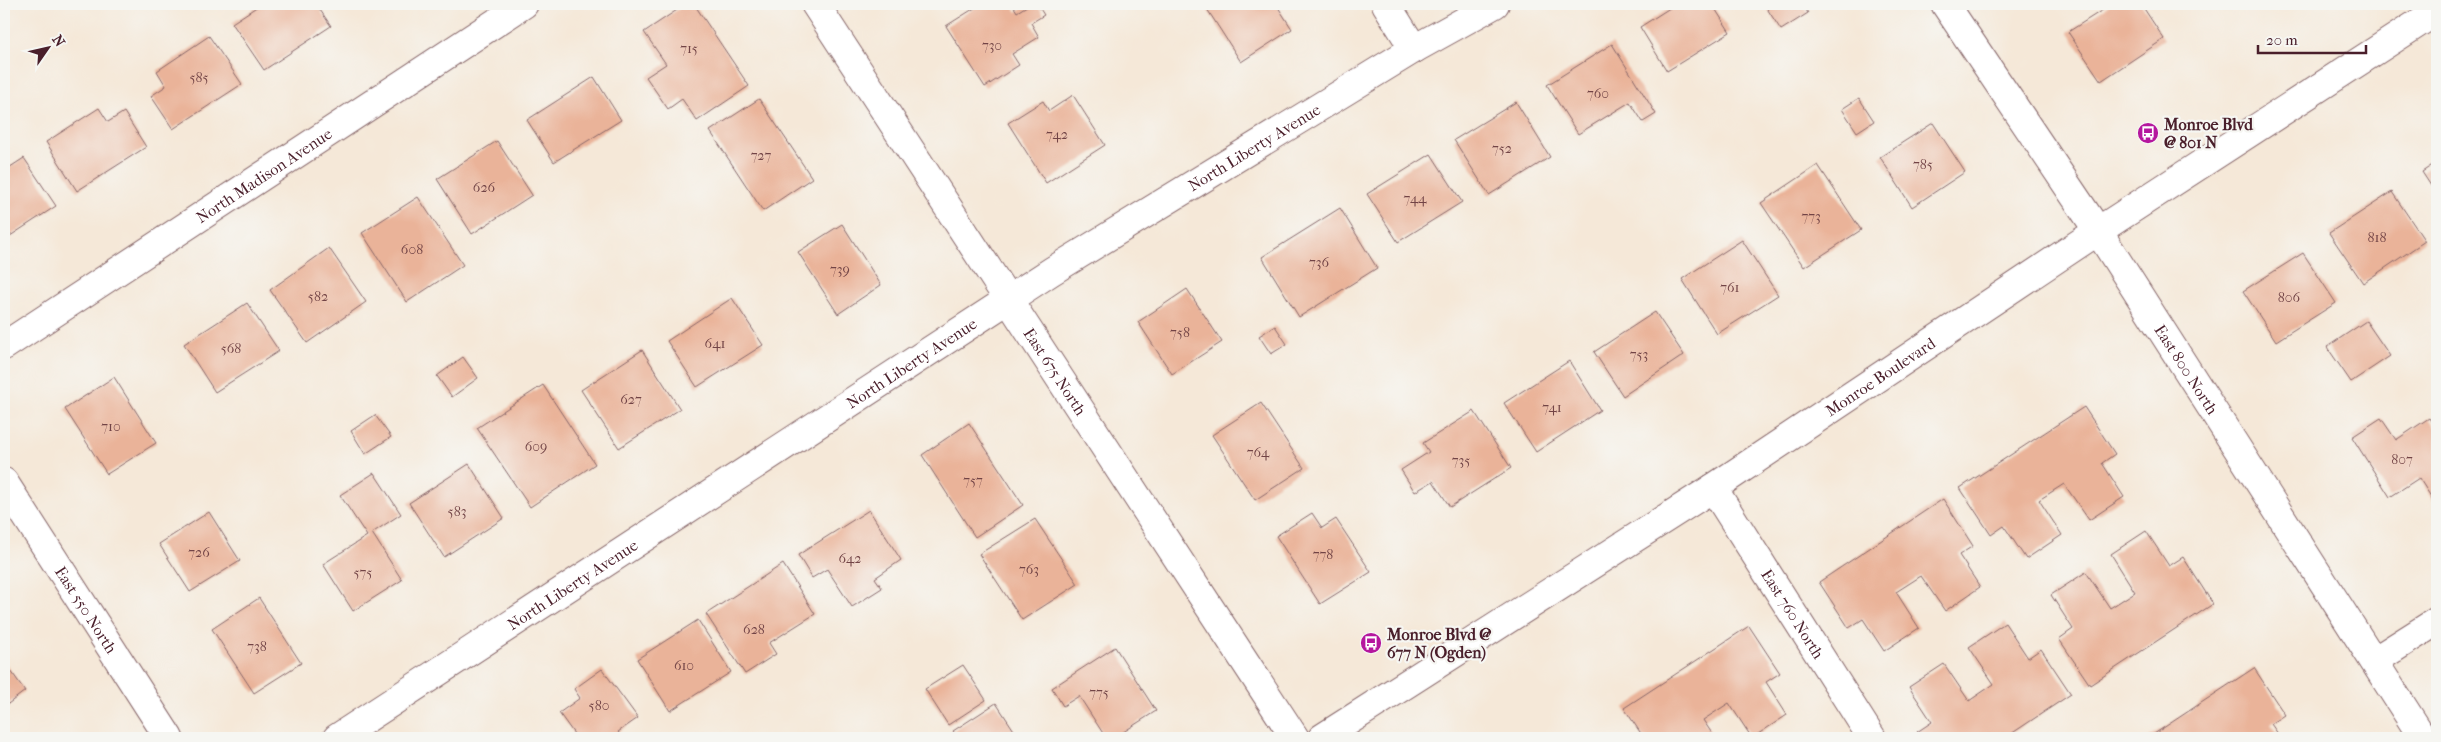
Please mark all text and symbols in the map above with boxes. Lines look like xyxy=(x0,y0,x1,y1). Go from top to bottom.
north arrow xyxy=(22,22,72,72)
scale bar xyxy=(2258,22,2366,54)
text: 20 m xyxy=(2266,31,2298,49)
text: N xyxy=(48,32,69,50)
house number: 730 xyxy=(982,37,1002,54)
house number: 715 xyxy=(680,40,698,57)
house number: 585 xyxy=(189,69,209,86)
house number: 760 xyxy=(1587,85,1609,102)
street label: North Liberty Avenue xyxy=(1184,99,1324,195)
place label: Monroe Blvd @ 801 N xyxy=(2163,115,2254,152)
bus stop icon: Monroe Blvd @ 801 N xyxy=(2136,121,2160,145)
street label: North Madison Avenue xyxy=(192,124,335,227)
house number: 742 xyxy=(1046,126,1068,143)
house number: 752 xyxy=(1492,140,1512,157)
house number: 727 xyxy=(751,147,772,164)
house number: 785 xyxy=(1913,156,1933,173)
house number: 626 xyxy=(473,179,496,196)
house number: 744 xyxy=(1404,190,1427,207)
house number: 773 xyxy=(1801,208,1821,225)
house number: 818 xyxy=(2367,229,2387,246)
house number: 608 xyxy=(401,241,423,258)
house number: 736 xyxy=(1309,254,1329,271)
house number: 739 xyxy=(830,261,850,278)
house number: 761 xyxy=(1720,279,1740,296)
house number: 582 xyxy=(308,288,328,305)
house number: 806 xyxy=(2278,289,2301,306)
street label: North Liberty Avenue xyxy=(843,313,980,412)
street label: East 800 North xyxy=(2151,321,2222,418)
street label: East 675 North xyxy=(1020,324,1091,419)
house number: 758 xyxy=(1170,324,1190,341)
street label: Monroe Boulevard xyxy=(1822,333,1939,420)
house number: 641 xyxy=(705,335,725,352)
house number: 568 xyxy=(221,340,241,357)
house number: 753 xyxy=(1630,346,1648,363)
house number: 627 xyxy=(620,391,642,408)
house number: 741 xyxy=(1542,399,1562,416)
house number: 710 xyxy=(101,418,121,435)
house number: 609 xyxy=(525,438,547,455)
house number: 764 xyxy=(1247,444,1270,461)
house number: 807 xyxy=(2391,451,2413,468)
house number: 735 xyxy=(1452,452,1470,469)
house number: 757 xyxy=(963,472,983,489)
house number: 583 xyxy=(448,503,466,520)
street label: North Liberty Avenue xyxy=(504,535,641,634)
house number: 726 xyxy=(188,544,210,561)
house number: 778 xyxy=(1313,546,1333,563)
house number: 642 xyxy=(839,550,862,567)
house number: 763 xyxy=(1019,561,1039,578)
street label: East 550 North xyxy=(51,563,121,657)
house number: 575 xyxy=(354,564,372,581)
street label: East 760 North xyxy=(1757,565,1828,662)
house number: 628 xyxy=(743,621,765,638)
place label: Monroe Blvd @ 677 N (Ogden) xyxy=(1386,625,1491,663)
bus stop icon: Monroe Blvd @ 677 N (Ogden) xyxy=(1359,631,1383,655)
house number: 738 xyxy=(247,638,267,655)
house number: 610 xyxy=(674,657,694,674)
house number: 775 xyxy=(1089,684,1109,701)
house number: 580 xyxy=(589,697,609,714)

